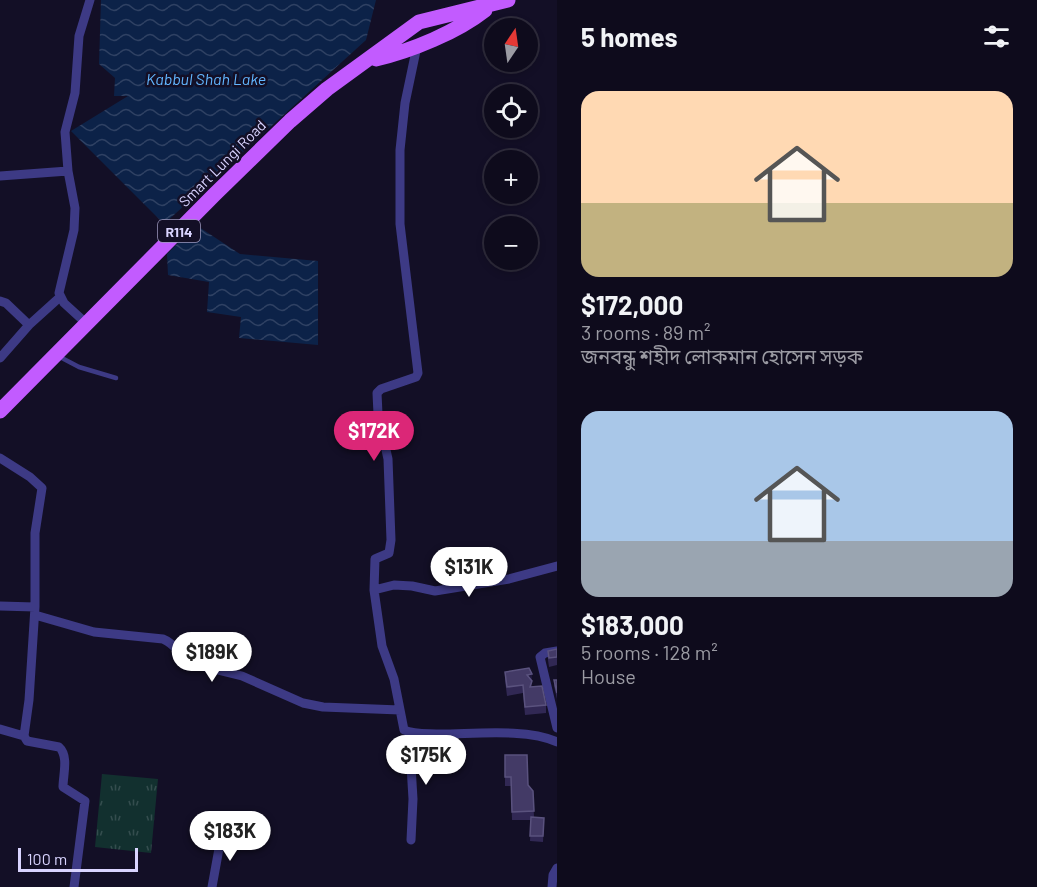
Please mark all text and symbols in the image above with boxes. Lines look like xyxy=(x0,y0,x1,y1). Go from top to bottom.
north arrow xyxy=(484,18,538,72)
map controls xyxy=(484,18,538,270)
icon: filters xyxy=(980,20,1013,53)
text: 5 homes xyxy=(581,21,678,52)
water label: Kabbul Shah Lake xyxy=(146,69,266,88)
button: locate xyxy=(484,84,538,138)
street label: Smart Lungi Road xyxy=(175,116,269,210)
icon: home xyxy=(743,130,851,238)
button: + xyxy=(484,150,538,204)
button: − xyxy=(484,216,538,270)
road number: R114 xyxy=(158,220,200,242)
text: $172,000 xyxy=(581,289,683,320)
text: 3 rooms · 89 m² xyxy=(581,320,711,344)
text: জনবন্ধু শহীদ লোকমান হোসেন সড়ক xyxy=(581,344,863,368)
pin: $172K xyxy=(332,411,416,462)
text: $172K xyxy=(348,418,400,442)
icon: home xyxy=(743,450,851,558)
pin: $131K xyxy=(427,547,511,598)
text: $131K xyxy=(445,554,493,578)
text: $183,000 xyxy=(581,609,684,640)
pin: $189K xyxy=(170,632,254,683)
text: $189K xyxy=(186,639,238,663)
text: 5 rooms · 128 m² xyxy=(581,640,718,664)
text: House xyxy=(581,664,636,688)
pin: $175K xyxy=(384,735,468,786)
text: $175K xyxy=(400,742,452,766)
pin: $183K xyxy=(188,811,272,862)
text: $183K xyxy=(204,818,256,842)
scale bar xyxy=(18,845,138,872)
text: 100 m xyxy=(27,849,67,868)

